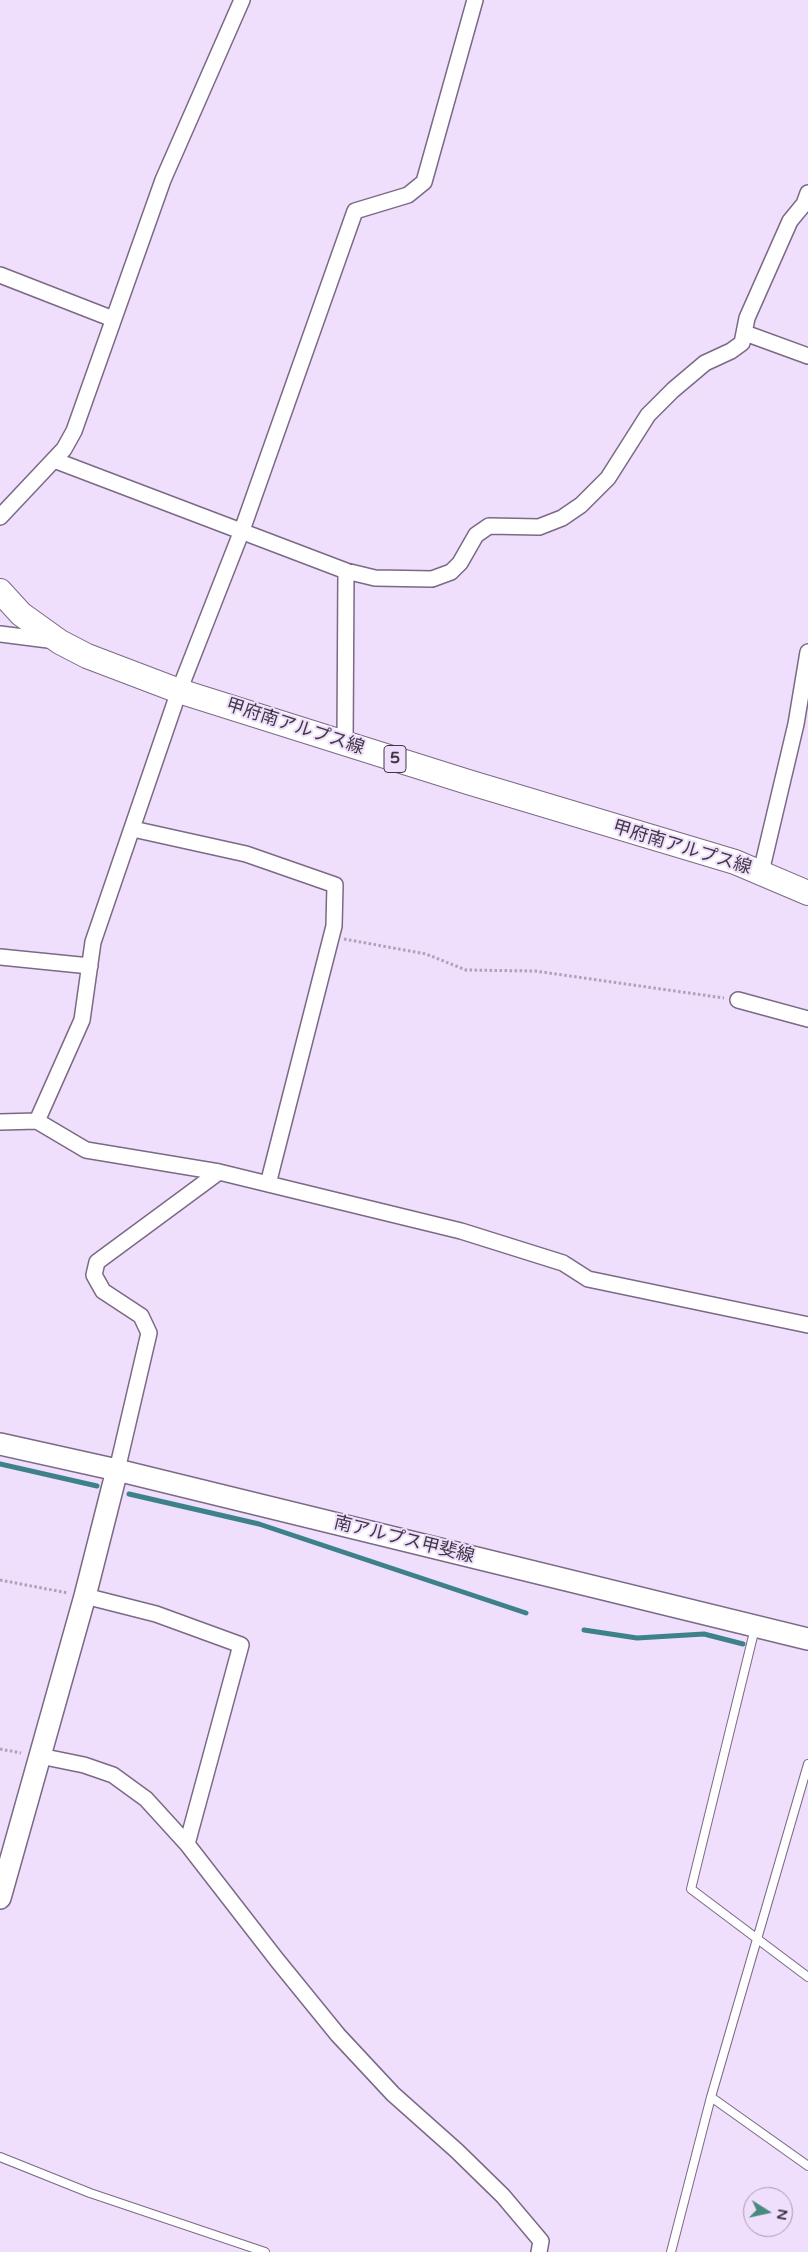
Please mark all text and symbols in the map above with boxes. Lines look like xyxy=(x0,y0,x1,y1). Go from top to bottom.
street label: 甲府南アルプス線 xyxy=(223,694,367,760)
road number: 5 xyxy=(384,746,406,772)
street label: 甲府南アルプス線 xyxy=(610,817,754,879)
street label: 南アルプス甲斐線 xyxy=(332,1512,476,1568)
north arrow xyxy=(743,2187,793,2237)
text: N xyxy=(773,2208,792,2222)

